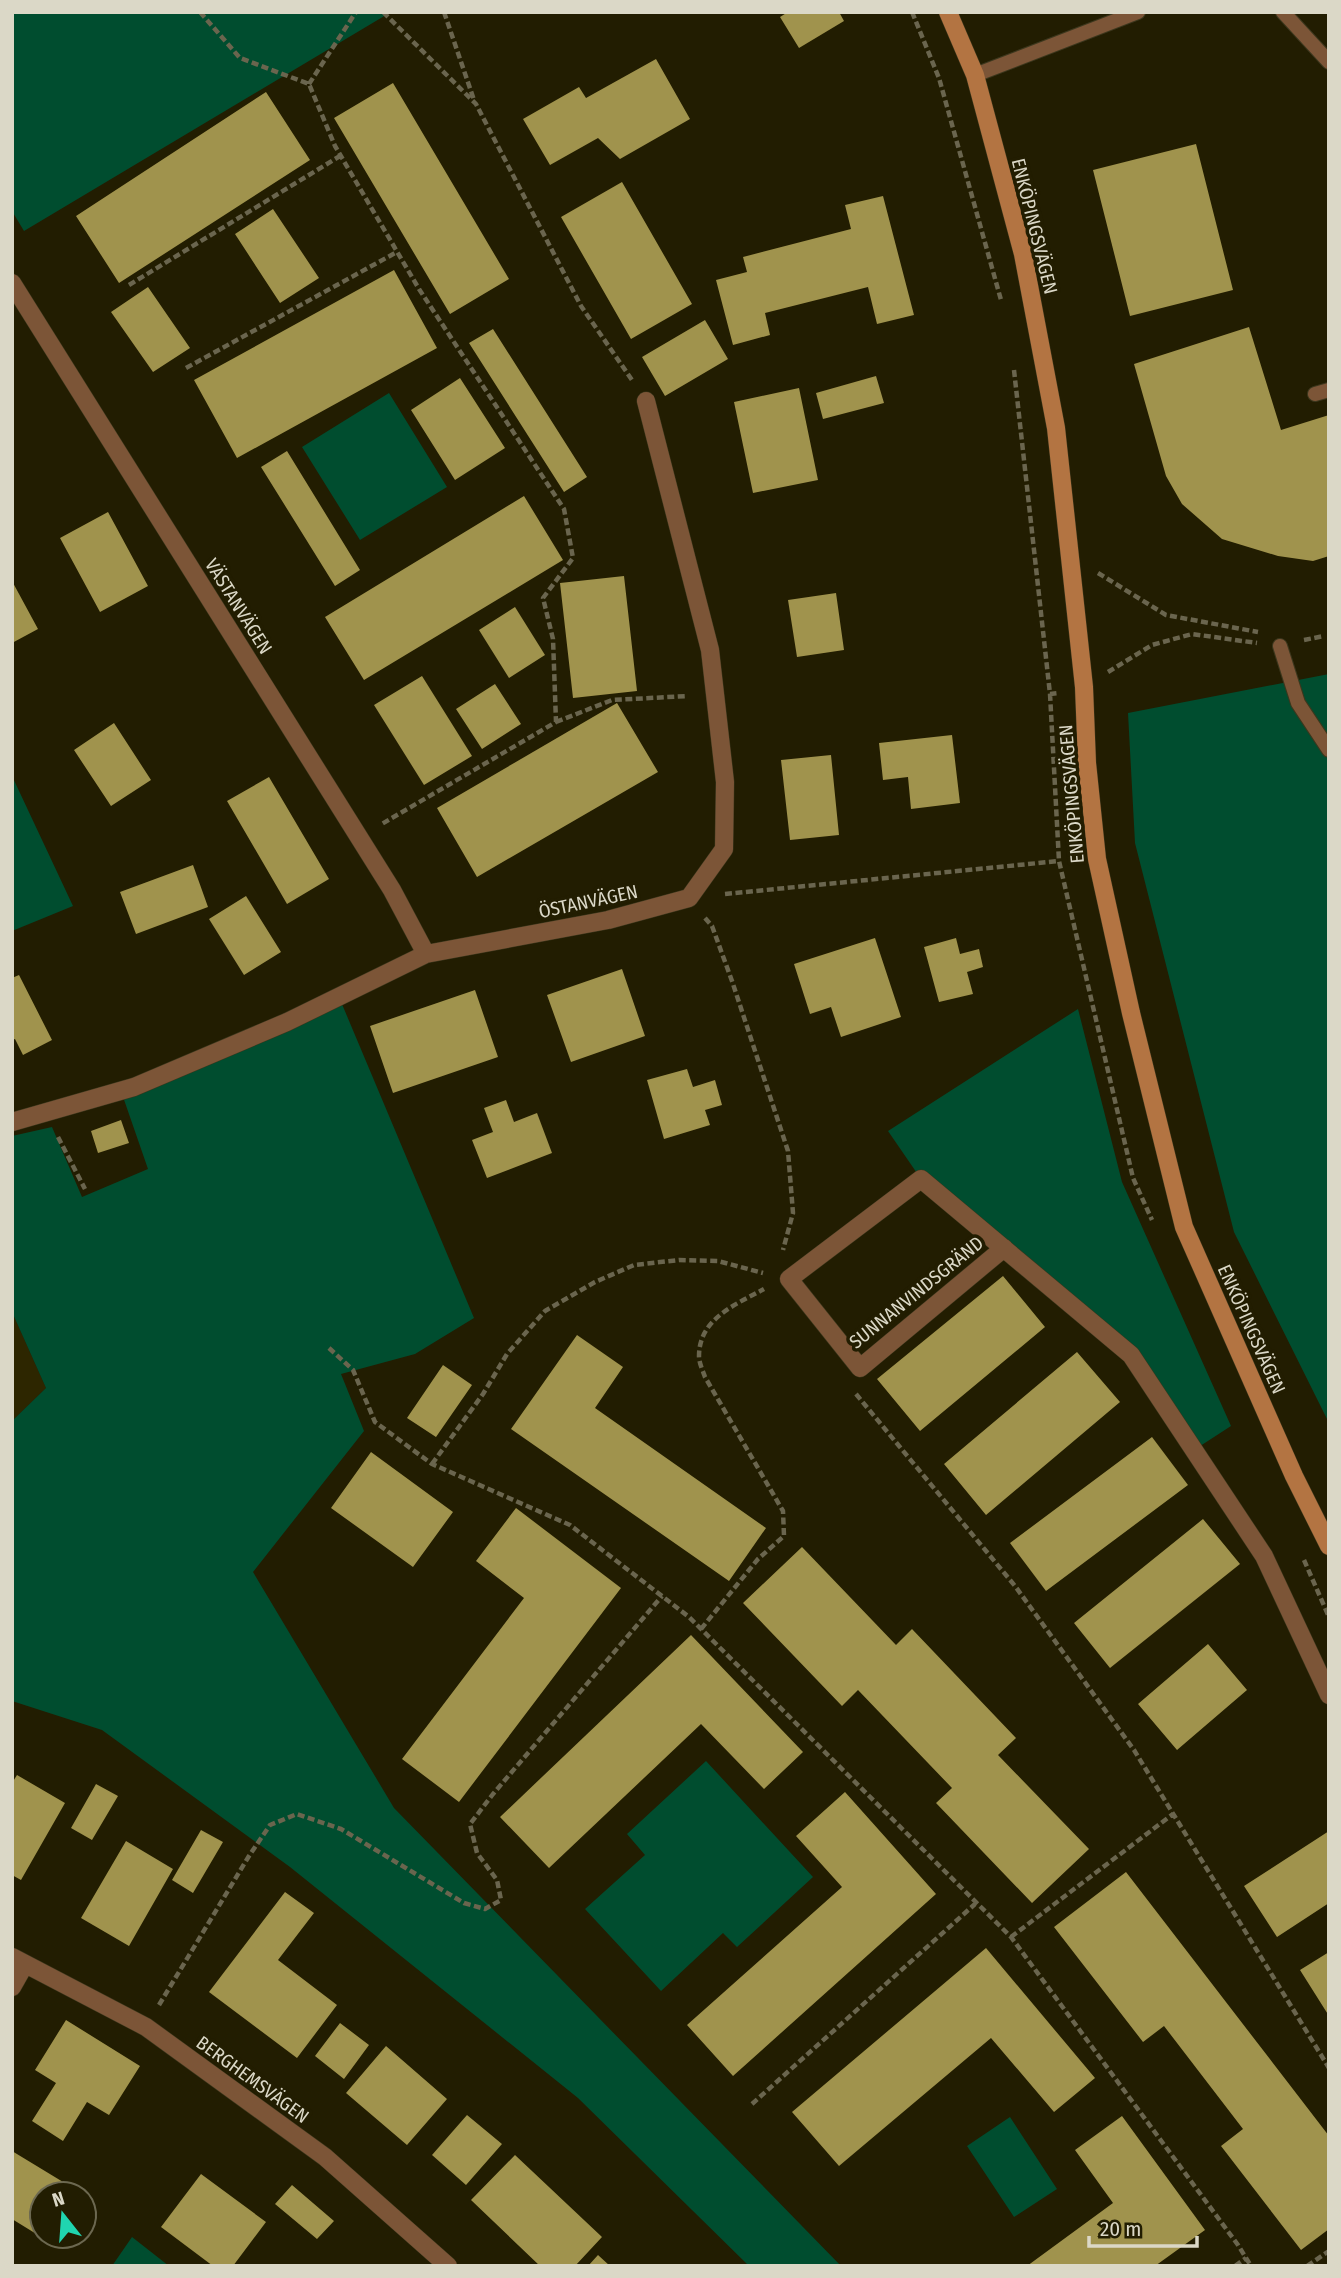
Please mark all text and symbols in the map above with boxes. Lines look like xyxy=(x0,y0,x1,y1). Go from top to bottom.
street label: ENKÖPINGSVÄGEN xyxy=(1007,156,1062,296)
street label: VÄSTANVÄGEN xyxy=(200,554,277,658)
street label: ENKÖPINGSVÄGEN xyxy=(1054,724,1089,864)
street label: ÖSTANVÄGEN xyxy=(536,880,640,923)
street label: SUNNANVINDSGRÄND xyxy=(845,1231,988,1353)
street label: ENKÖPINGSVÄGEN xyxy=(1213,1261,1290,1397)
street label: BERGHEMSVÄGEN xyxy=(192,2031,314,2128)
north arrow xyxy=(28,2180,98,2250)
text: N xyxy=(49,2187,67,2212)
scale bar xyxy=(1089,2204,1198,2248)
text: 20 m xyxy=(1100,2216,1141,2242)

